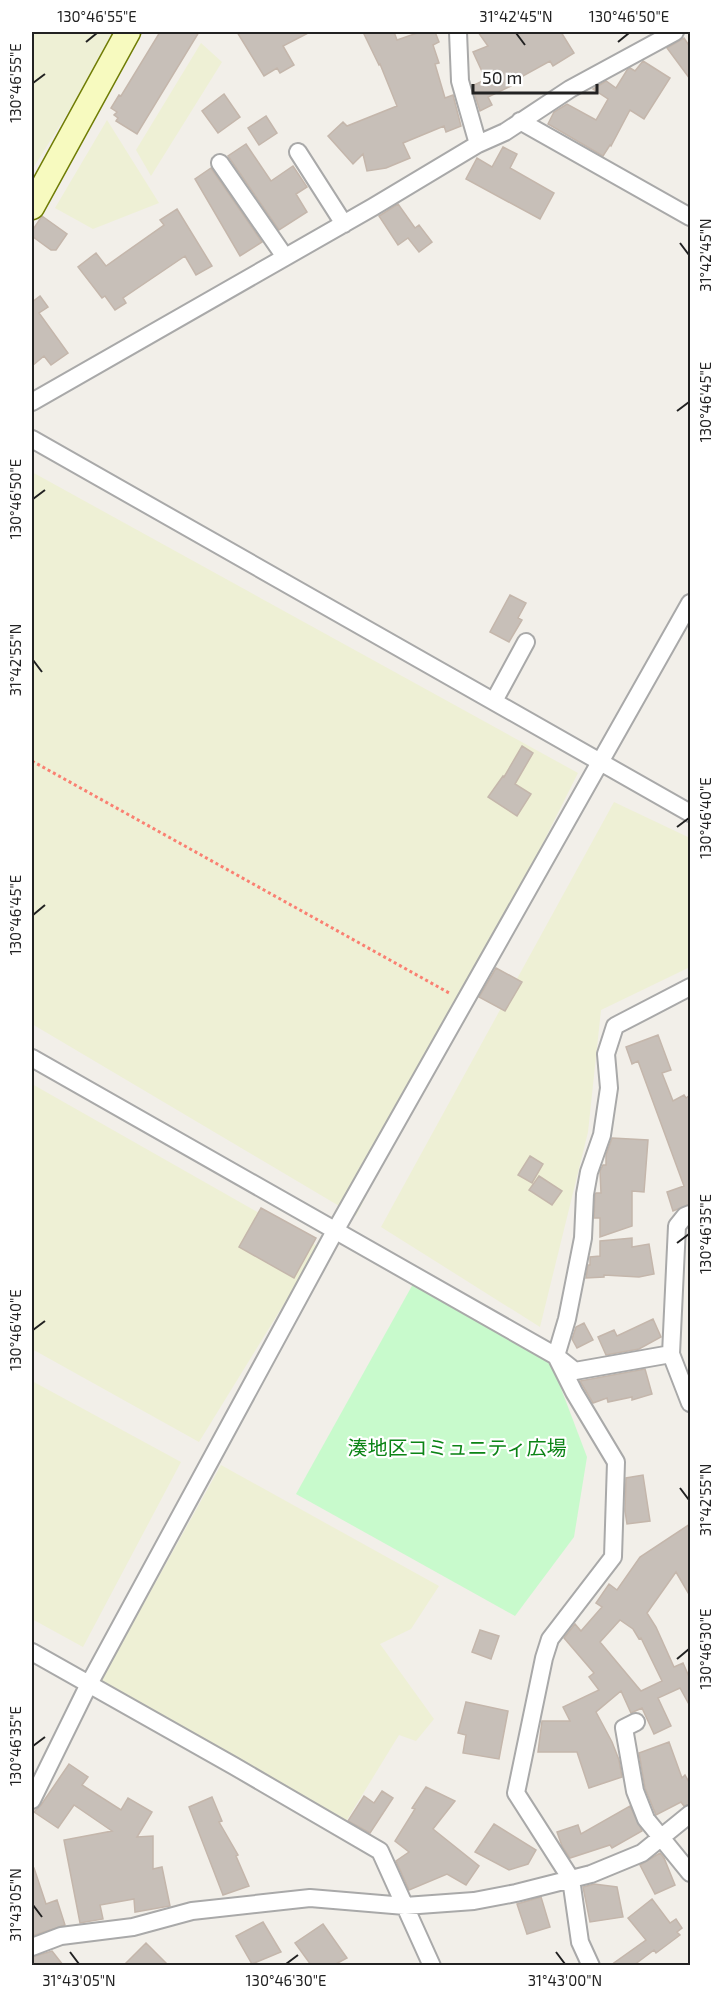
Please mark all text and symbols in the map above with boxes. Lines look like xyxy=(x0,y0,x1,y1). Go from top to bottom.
text: 130°46'55"E xyxy=(57,7,137,25)
text: 31°42'45"N xyxy=(479,7,553,25)
text: 130°46'50"E xyxy=(589,7,669,25)
text: 130°46'55"E xyxy=(6,43,24,123)
scale bar xyxy=(473,57,598,95)
text: 50 m xyxy=(482,66,522,88)
text: 31°42'45"N xyxy=(696,218,714,292)
text: 130°46'45"E xyxy=(696,362,714,442)
text: 130°46'50"E xyxy=(6,459,24,539)
text: 31°42'55"N xyxy=(6,624,24,696)
text: 130°46'40"E xyxy=(696,777,714,859)
text: 130°46'45"E xyxy=(6,875,24,955)
text: 130°46'35"E xyxy=(696,1194,714,1274)
text: 130°46'40"E xyxy=(6,1289,24,1371)
park label: 湊地区コミュニティ広場 xyxy=(348,1435,566,1459)
text: 31°42'55"N xyxy=(696,1464,714,1536)
text: 130°46'30"E xyxy=(696,1609,714,1689)
text: 130°46'35"E xyxy=(6,1706,24,1786)
text: 31°43'05"N xyxy=(6,1868,24,1942)
text: 31°43'05"N xyxy=(42,1971,116,1989)
text: 130°46'30"E xyxy=(246,1971,326,1989)
text: 31°43'00"N xyxy=(528,1971,602,1989)

